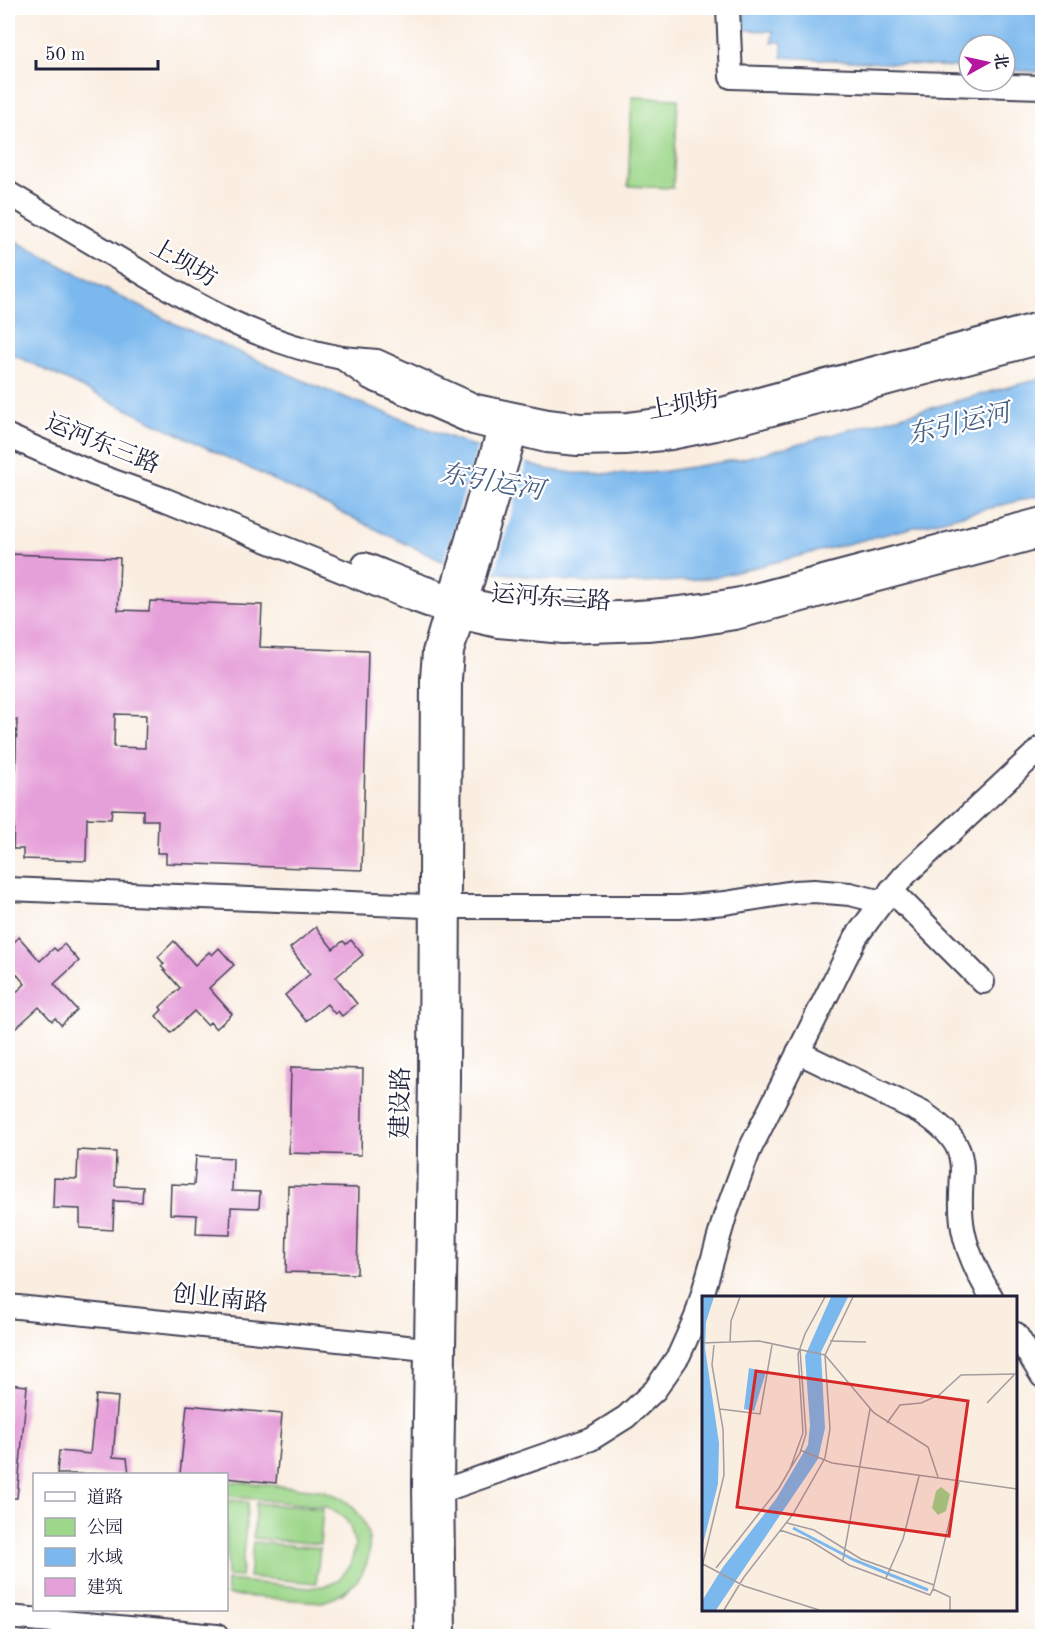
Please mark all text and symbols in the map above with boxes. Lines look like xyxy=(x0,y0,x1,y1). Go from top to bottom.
scale bar xyxy=(36,33,158,71)
north arrow xyxy=(957,33,1017,93)
text: 50 m xyxy=(45,46,85,64)
text: 北 xyxy=(991,52,1011,70)
street label: 上坝坊 xyxy=(146,233,222,292)
street label: 上坝坊 xyxy=(646,385,722,424)
water label: 东引运河 xyxy=(905,398,1016,449)
street label: 运河东三路 xyxy=(42,409,163,479)
water label: 东引运河 xyxy=(439,459,550,506)
street label: 运河东三路 xyxy=(490,580,612,615)
street label: 建设路 xyxy=(386,1067,415,1139)
street label: 创业南路 xyxy=(171,1280,269,1317)
inset map xyxy=(702,1296,1017,1611)
legend xyxy=(33,1473,228,1611)
text: 道路 xyxy=(87,1487,123,1507)
text: 公园 xyxy=(87,1518,123,1537)
text: 水域 xyxy=(87,1547,123,1567)
text: 建筑 xyxy=(87,1577,123,1597)

